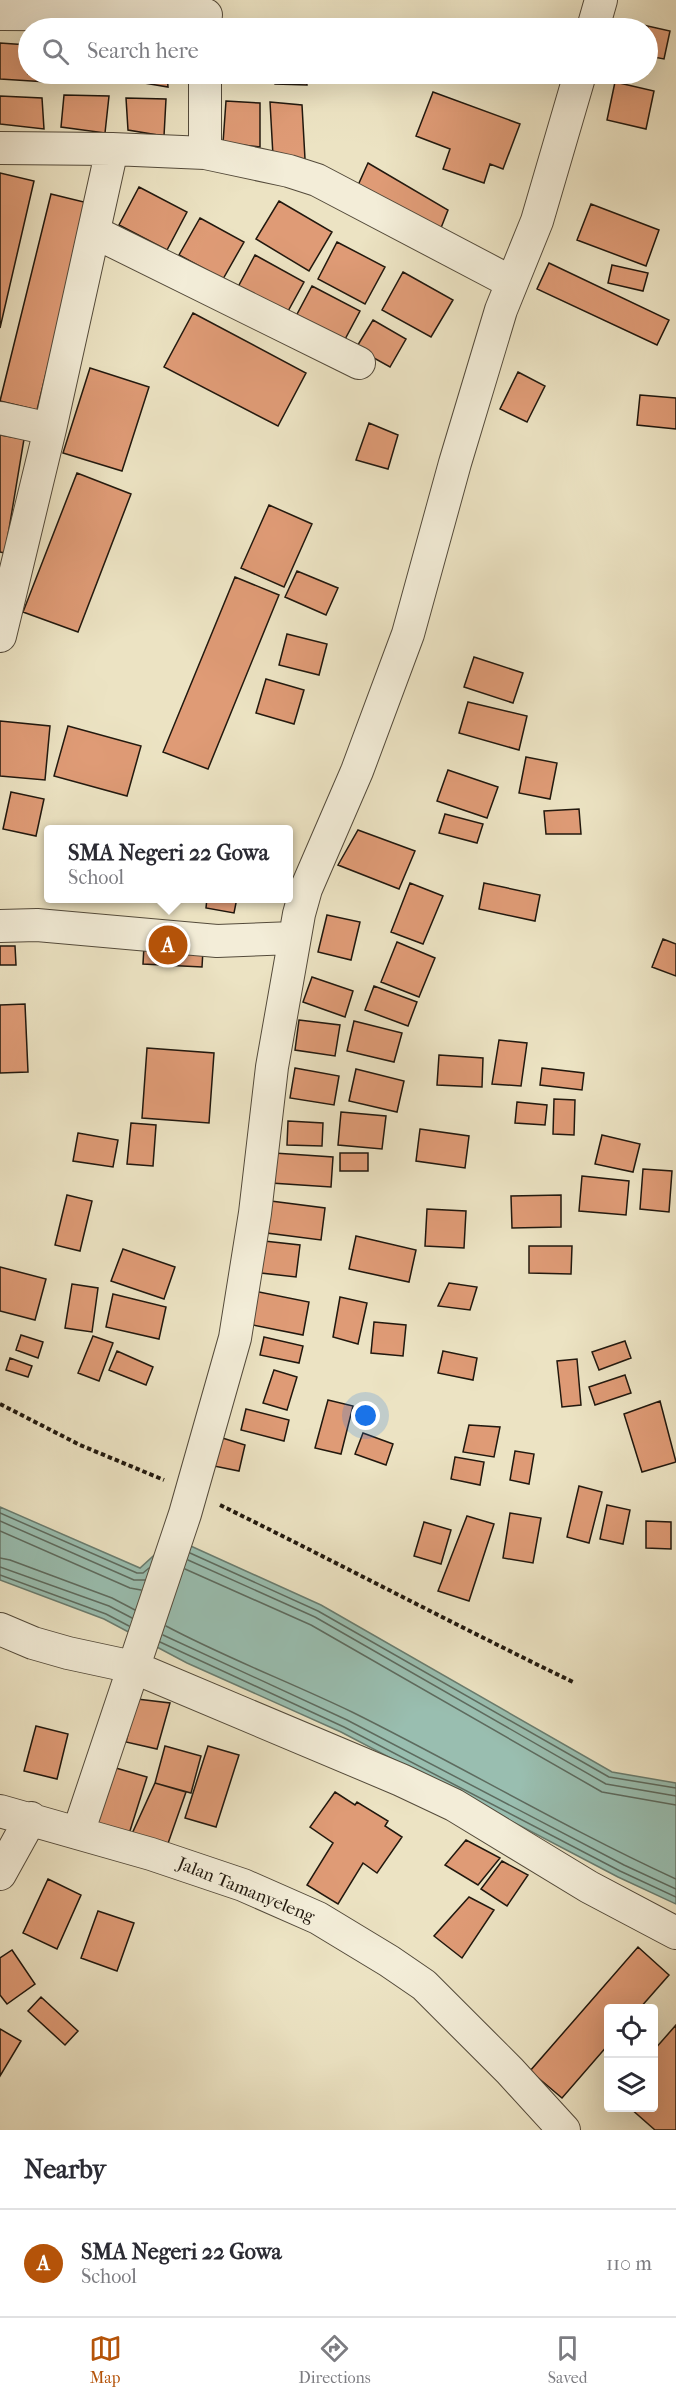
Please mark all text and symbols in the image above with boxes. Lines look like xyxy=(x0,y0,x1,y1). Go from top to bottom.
search box xyxy=(18,18,658,84)
icon: search xyxy=(39,35,72,68)
text: Search here xyxy=(87,38,199,64)
popup xyxy=(44,825,293,903)
text: SMA Negeri 22 Gowa xyxy=(68,840,269,866)
text: School xyxy=(68,866,124,889)
pin: A xyxy=(148,922,188,968)
your location xyxy=(351,1401,380,1430)
street label: Jalan Tamanyeleng xyxy=(172,1852,318,1927)
map controls xyxy=(604,2004,658,2112)
button: locate xyxy=(604,2004,658,2058)
button: layers xyxy=(604,2058,658,2112)
text: Nearby xyxy=(24,2154,106,2185)
text: SMA Negeri 22 Gowa xyxy=(81,2239,282,2265)
text: A xyxy=(37,2252,50,2275)
text: 110 m xyxy=(606,2252,652,2275)
text: School xyxy=(81,2265,137,2288)
tab: Map xyxy=(89,2332,122,2387)
tab: Directions xyxy=(299,2332,371,2387)
tab: Saved xyxy=(548,2332,587,2387)

